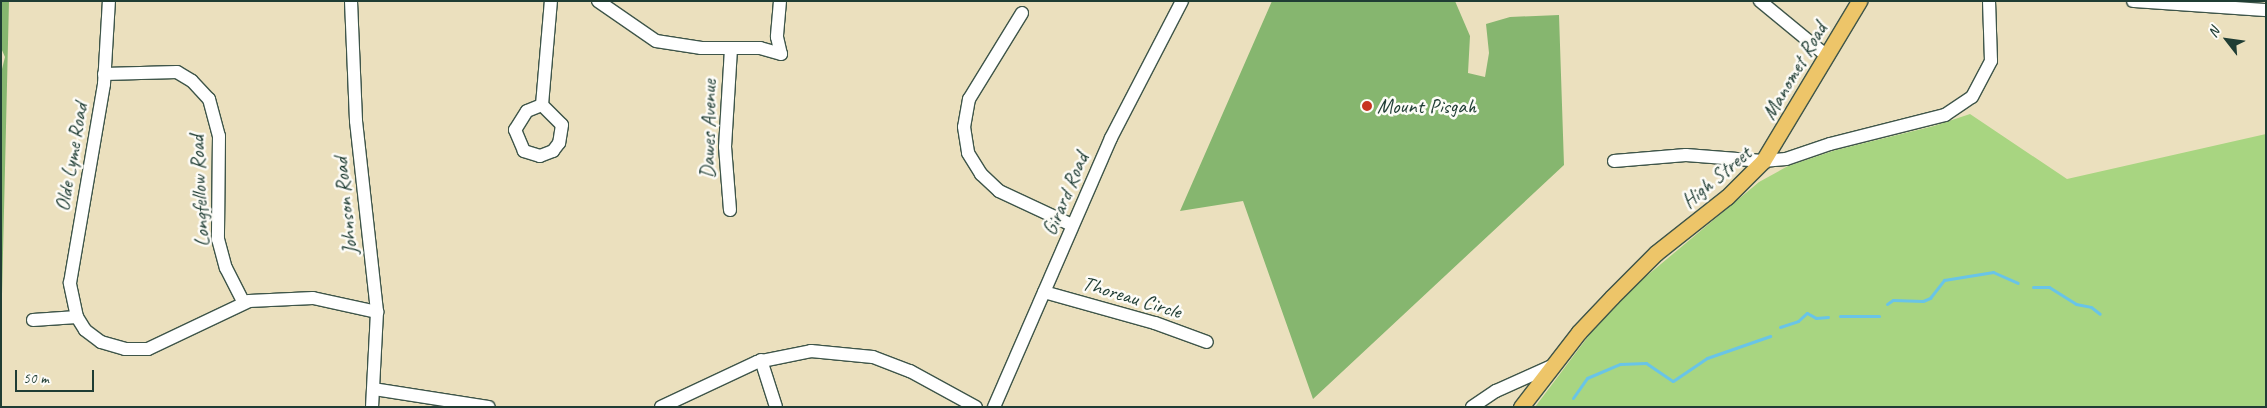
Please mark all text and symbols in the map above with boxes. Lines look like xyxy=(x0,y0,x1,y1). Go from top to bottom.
north arrow xyxy=(2202,15,2252,65)
street label: Manomet Road xyxy=(1756,18,1832,124)
text: N xyxy=(2204,24,2223,40)
street label: Dawes Avenue xyxy=(695,79,721,179)
place label: Mount Pisgah xyxy=(1377,93,1475,119)
marker: Mount Pisgah xyxy=(1361,100,1373,112)
street label: Olde Lyme Road xyxy=(49,101,93,213)
street label: Longfellow Road xyxy=(183,135,215,247)
street label: High Street xyxy=(1676,140,1756,214)
street label: Girard Road xyxy=(1037,149,1093,239)
street label: Johnson Road xyxy=(327,156,363,256)
street label: Thoreau Circle xyxy=(1079,270,1185,324)
scale bar xyxy=(18,360,96,392)
text: 50 m xyxy=(23,369,49,388)

